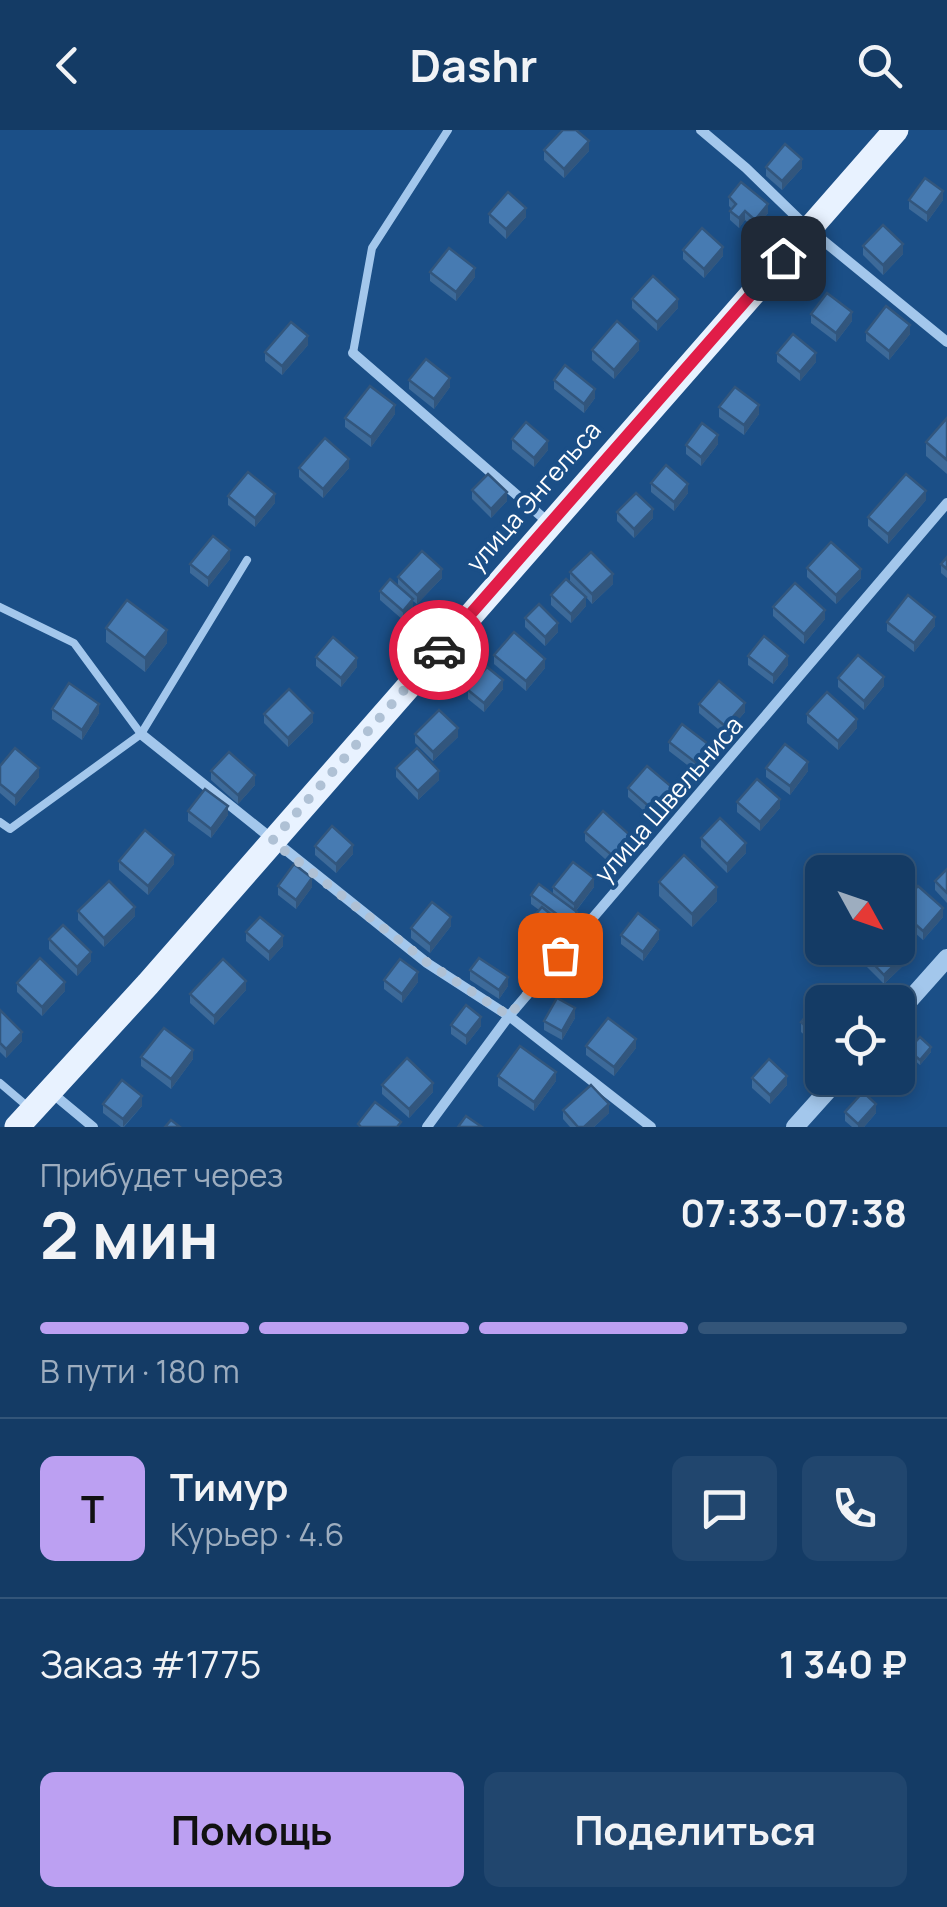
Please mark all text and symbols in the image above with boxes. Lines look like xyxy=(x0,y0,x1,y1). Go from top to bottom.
text: Dashr xyxy=(410,34,537,96)
icon: back xyxy=(40,38,95,93)
icon: search xyxy=(852,38,907,93)
pin xyxy=(741,216,826,301)
icon: home xyxy=(756,231,811,286)
street label: улица Энгельса xyxy=(458,413,608,579)
courier xyxy=(389,600,489,700)
icon: car xyxy=(412,623,467,678)
street label: улица Швельниса xyxy=(586,708,750,890)
north arrow xyxy=(805,855,915,965)
map controls xyxy=(805,855,915,1095)
pin xyxy=(518,913,603,998)
icon: bag xyxy=(533,928,588,983)
button: locate xyxy=(805,985,915,1095)
text: Прибудет через xyxy=(40,1153,283,1197)
text: 07:33–07:38 xyxy=(680,1186,907,1238)
text: 2 мин xyxy=(40,1190,219,1279)
text: В пути · 180 m xyxy=(40,1349,240,1393)
button: chat xyxy=(672,1456,777,1561)
button: phone xyxy=(802,1456,907,1561)
text: Тимур xyxy=(170,1460,288,1512)
text: Т xyxy=(81,1482,104,1534)
text: Курьер · 4.6 xyxy=(170,1512,344,1556)
text: Заказ #1775 xyxy=(40,1637,262,1689)
text: 1 340 ₽ xyxy=(779,1637,907,1689)
button: Помощь xyxy=(40,1772,464,1887)
button: Поделиться xyxy=(484,1772,907,1887)

